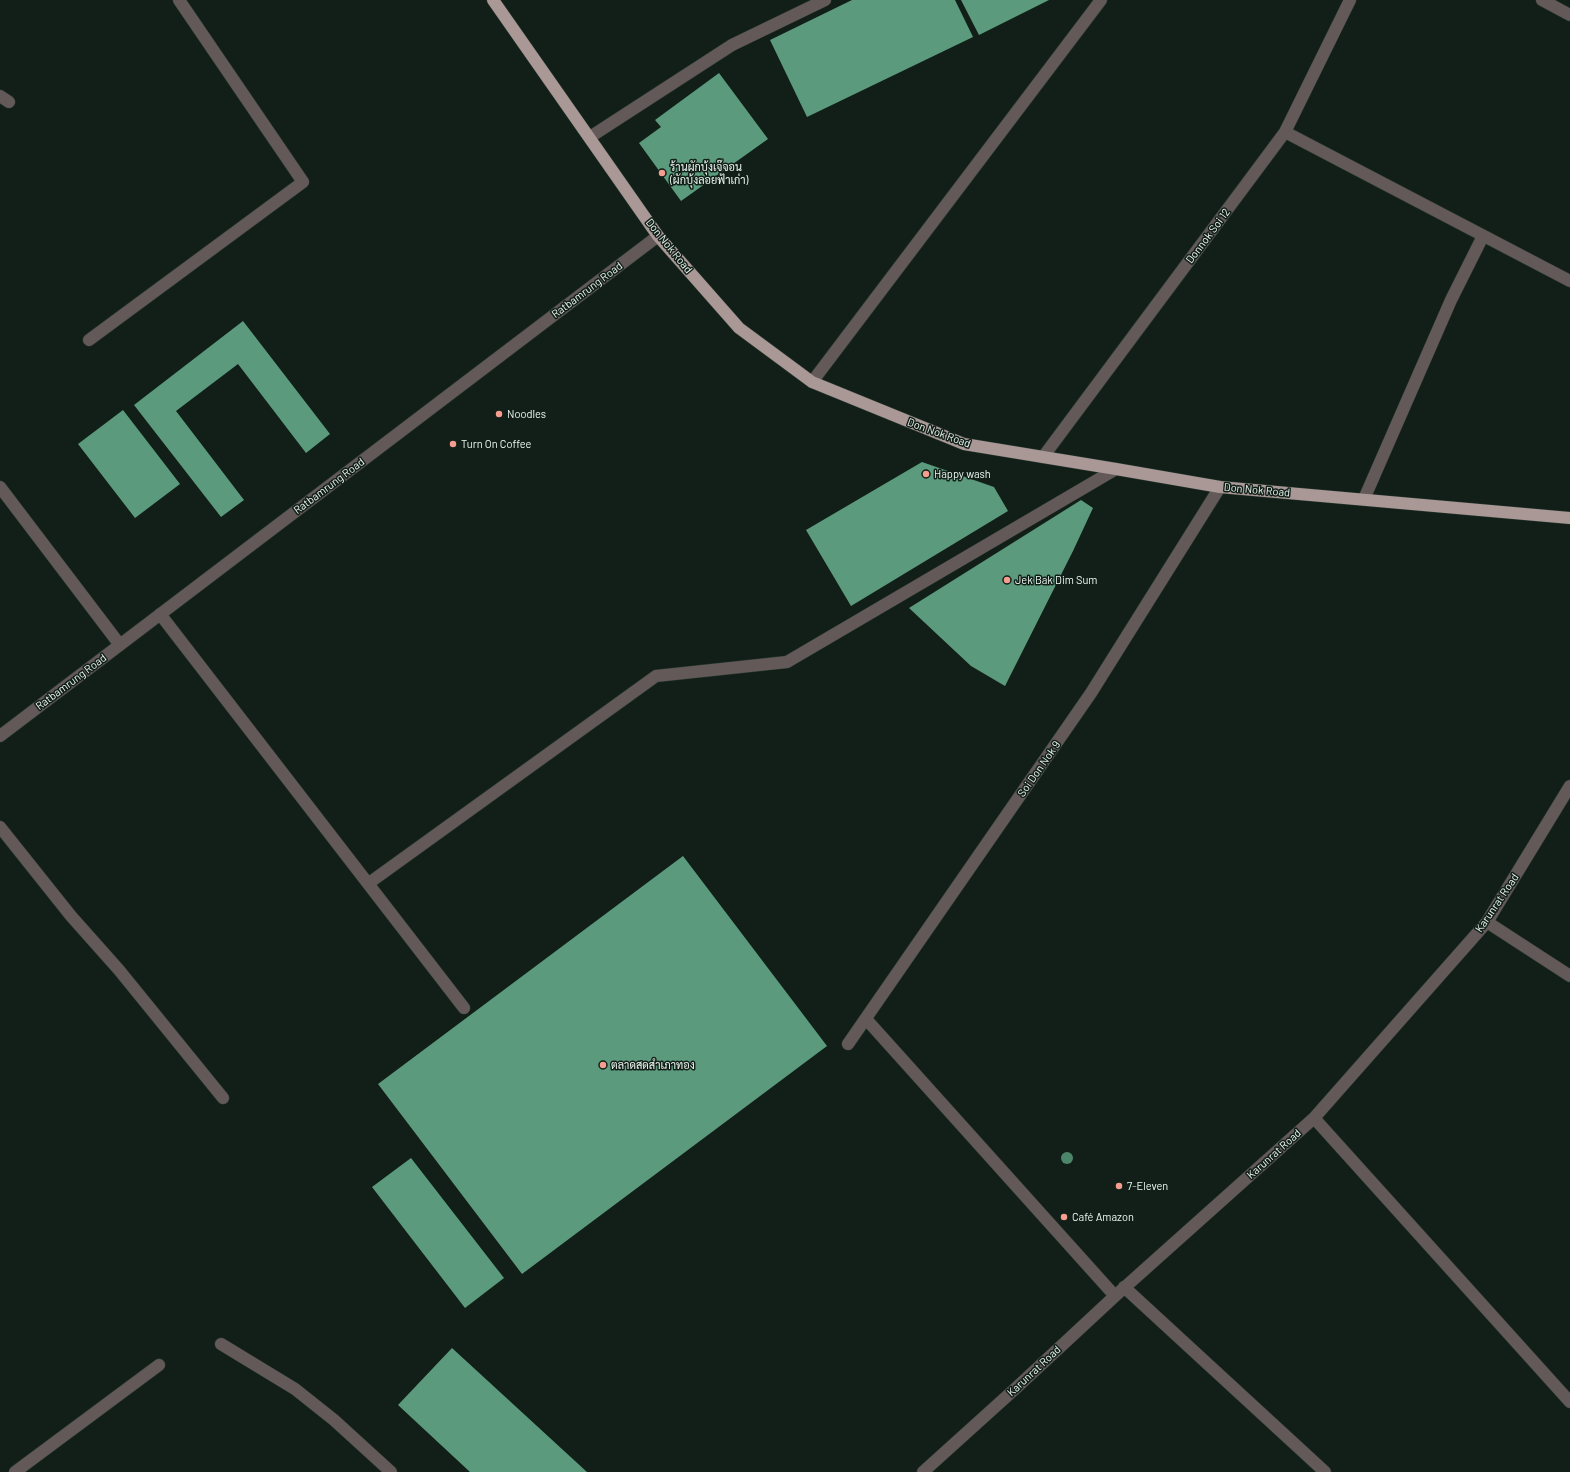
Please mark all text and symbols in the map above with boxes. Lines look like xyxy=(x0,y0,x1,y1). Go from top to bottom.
place label: ร้านผักบุ้งเจ๊จอน (ผักบุ้งลอยฟ้าเก่า) xyxy=(670,160,748,186)
marker: ร้านผักบุ้งเจ๊จอน (ผักบุ้งลอยฟ้าเก่า) xyxy=(657,168,667,178)
street label: Donnok Soi 12 xyxy=(1183,206,1233,266)
street label: Don Nok Road xyxy=(643,216,695,276)
street label: Ratbamrung Road xyxy=(549,259,625,321)
place label: Noodles xyxy=(507,407,546,421)
marker: Noodles xyxy=(494,409,504,419)
street label: Don Nok Road xyxy=(906,415,972,451)
place label: Turn On Coffee xyxy=(461,437,531,451)
marker: Turn On Coffee xyxy=(448,439,458,449)
street label: Ratbamrung Road xyxy=(291,455,367,517)
place label: Happy wash xyxy=(934,467,991,481)
marker: Happy wash xyxy=(921,469,931,479)
street label: Don Nok Road xyxy=(1223,481,1291,499)
place label: Jek Bak Dim Sum xyxy=(1015,573,1097,587)
marker: Jek Bak Dim Sum xyxy=(1002,575,1012,585)
street label: Ratbamrung Road xyxy=(33,651,109,713)
street label: Soi Don Nok 9 xyxy=(1015,739,1063,799)
street label: Karunrat Road xyxy=(1472,871,1522,935)
place label: ตลาดสดสำเภาทอง xyxy=(611,1058,695,1072)
marker: ตลาดสดสำเภาทอง xyxy=(598,1060,608,1070)
street label: Karunrat Road xyxy=(1244,1126,1304,1182)
place label: 7-Eleven xyxy=(1127,1179,1168,1193)
marker: 7-Eleven xyxy=(1114,1181,1124,1191)
place label: Café Amazon xyxy=(1072,1210,1134,1224)
marker: Café Amazon xyxy=(1059,1212,1069,1222)
street label: Karunrat Road xyxy=(1005,1343,1063,1399)

